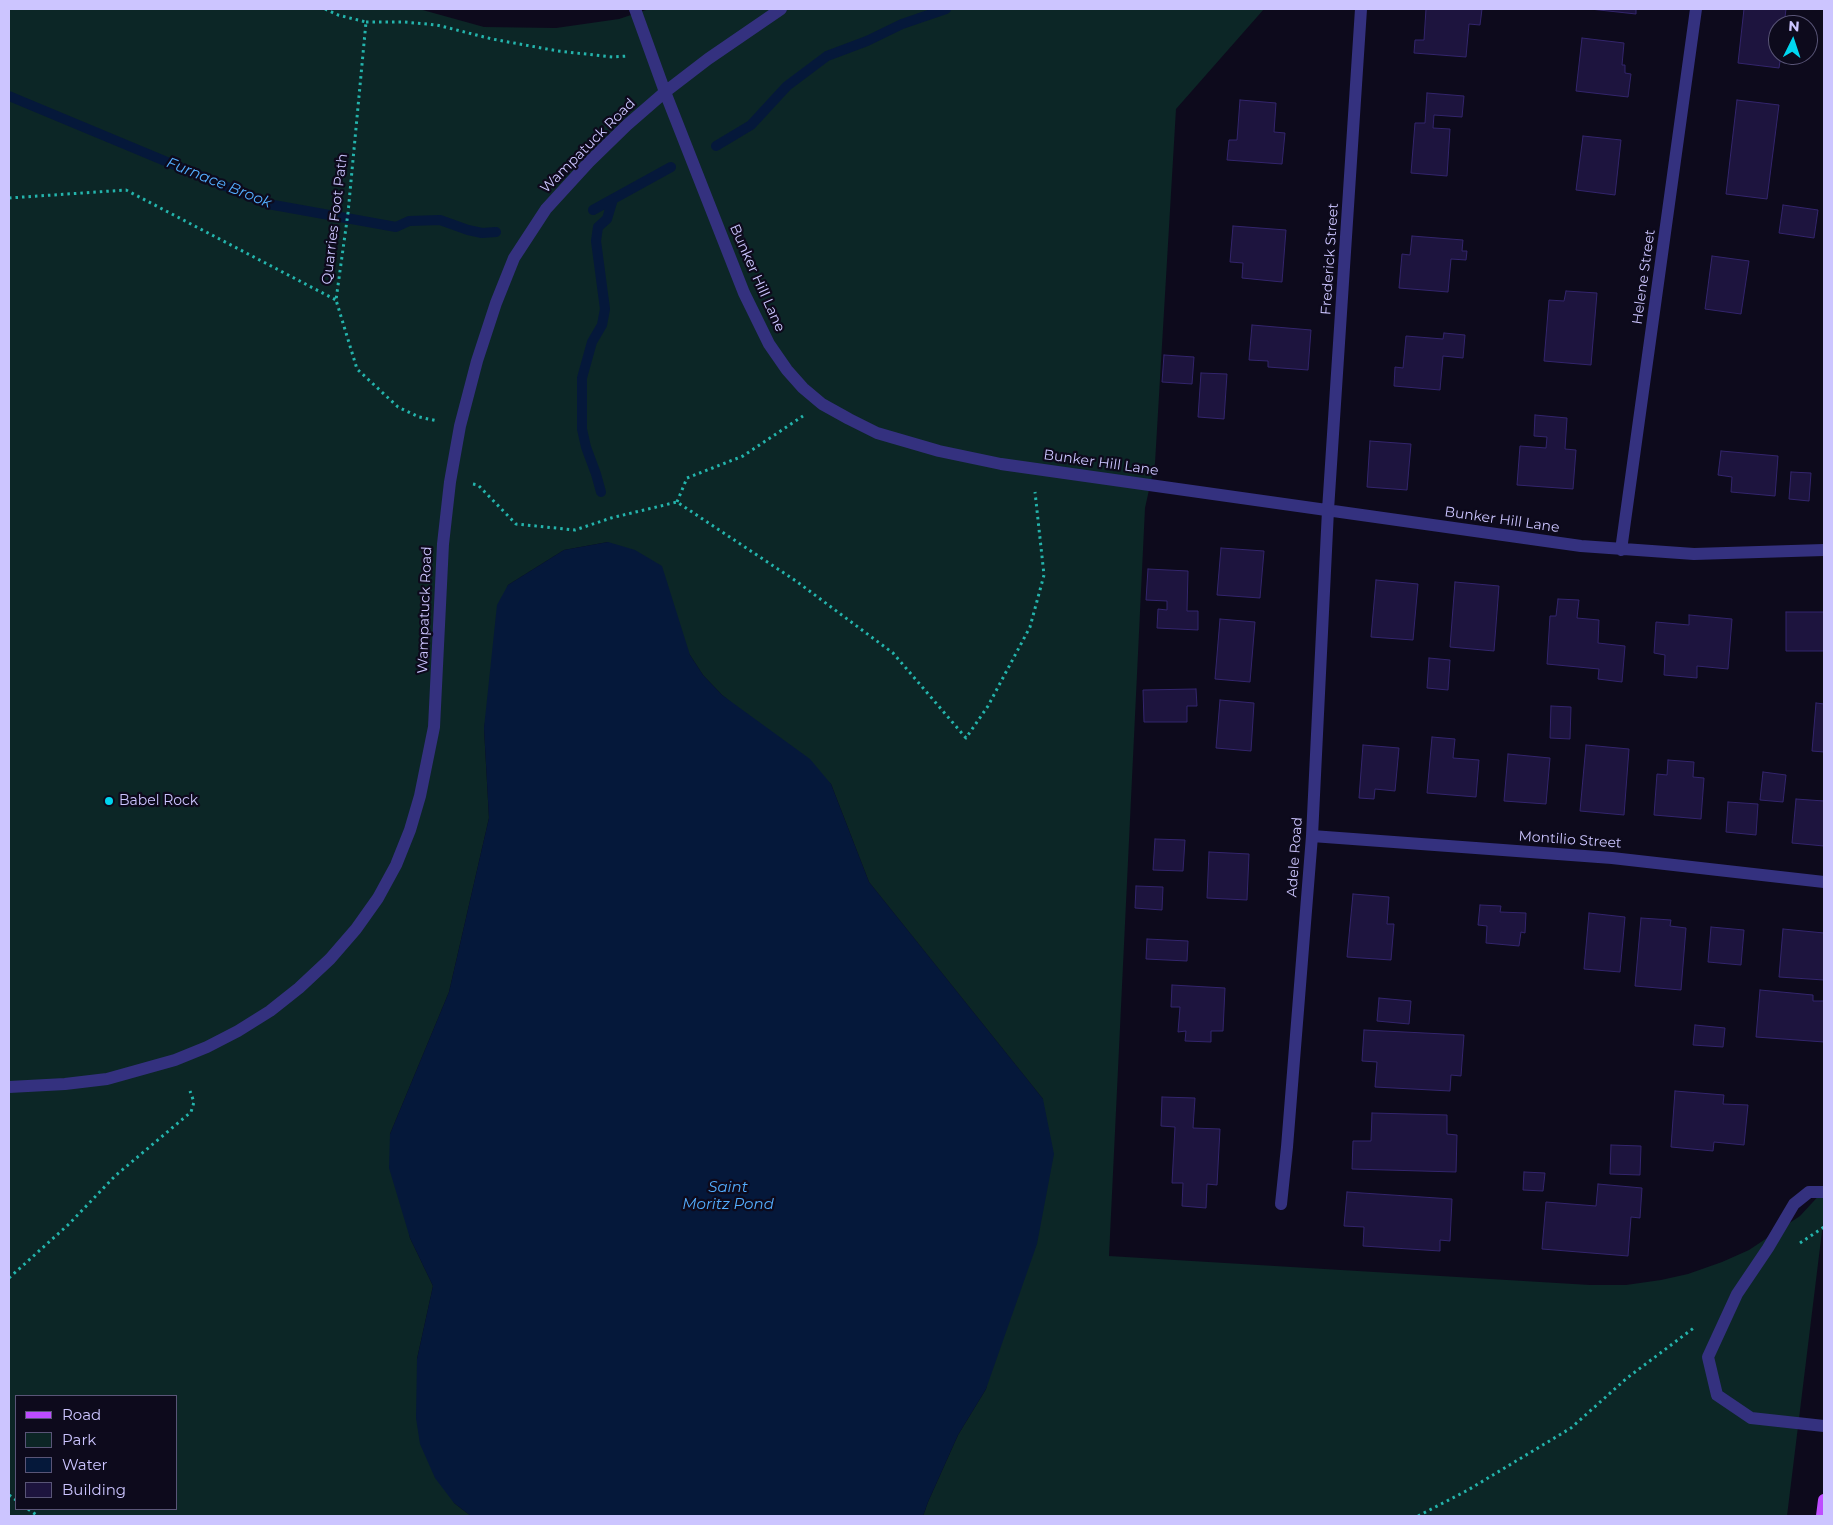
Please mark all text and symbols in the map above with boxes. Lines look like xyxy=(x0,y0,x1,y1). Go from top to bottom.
north arrow xyxy=(1768,15,1818,65)
text: N xyxy=(1788,17,1800,35)
street label: Wampatuck Road xyxy=(537,95,639,197)
street label: Quarries Foot Path xyxy=(319,153,351,285)
water label: Furnace Brook xyxy=(164,154,274,212)
street label: Frederick Street xyxy=(1318,203,1342,315)
street label: Bunker Hill Lane xyxy=(726,222,788,334)
street label: Helene Street xyxy=(1629,228,1659,326)
street label: Bunker Hill Lane xyxy=(1042,447,1160,479)
street label: Bunker Hill Lane xyxy=(1443,504,1561,536)
street label: Wampatuck Road xyxy=(414,546,436,674)
place label: Babel Rock xyxy=(119,793,198,809)
marker: Babel Rock xyxy=(103,795,115,807)
street label: Adele Road xyxy=(1284,816,1306,898)
street label: Montilio Street xyxy=(1518,828,1622,852)
water label: Saint Moritz Pond xyxy=(682,1179,774,1214)
legend xyxy=(15,1395,178,1510)
text: Road xyxy=(62,1405,101,1424)
text: Park xyxy=(62,1430,96,1449)
text: Water xyxy=(62,1455,108,1474)
text: Building xyxy=(62,1480,126,1499)

